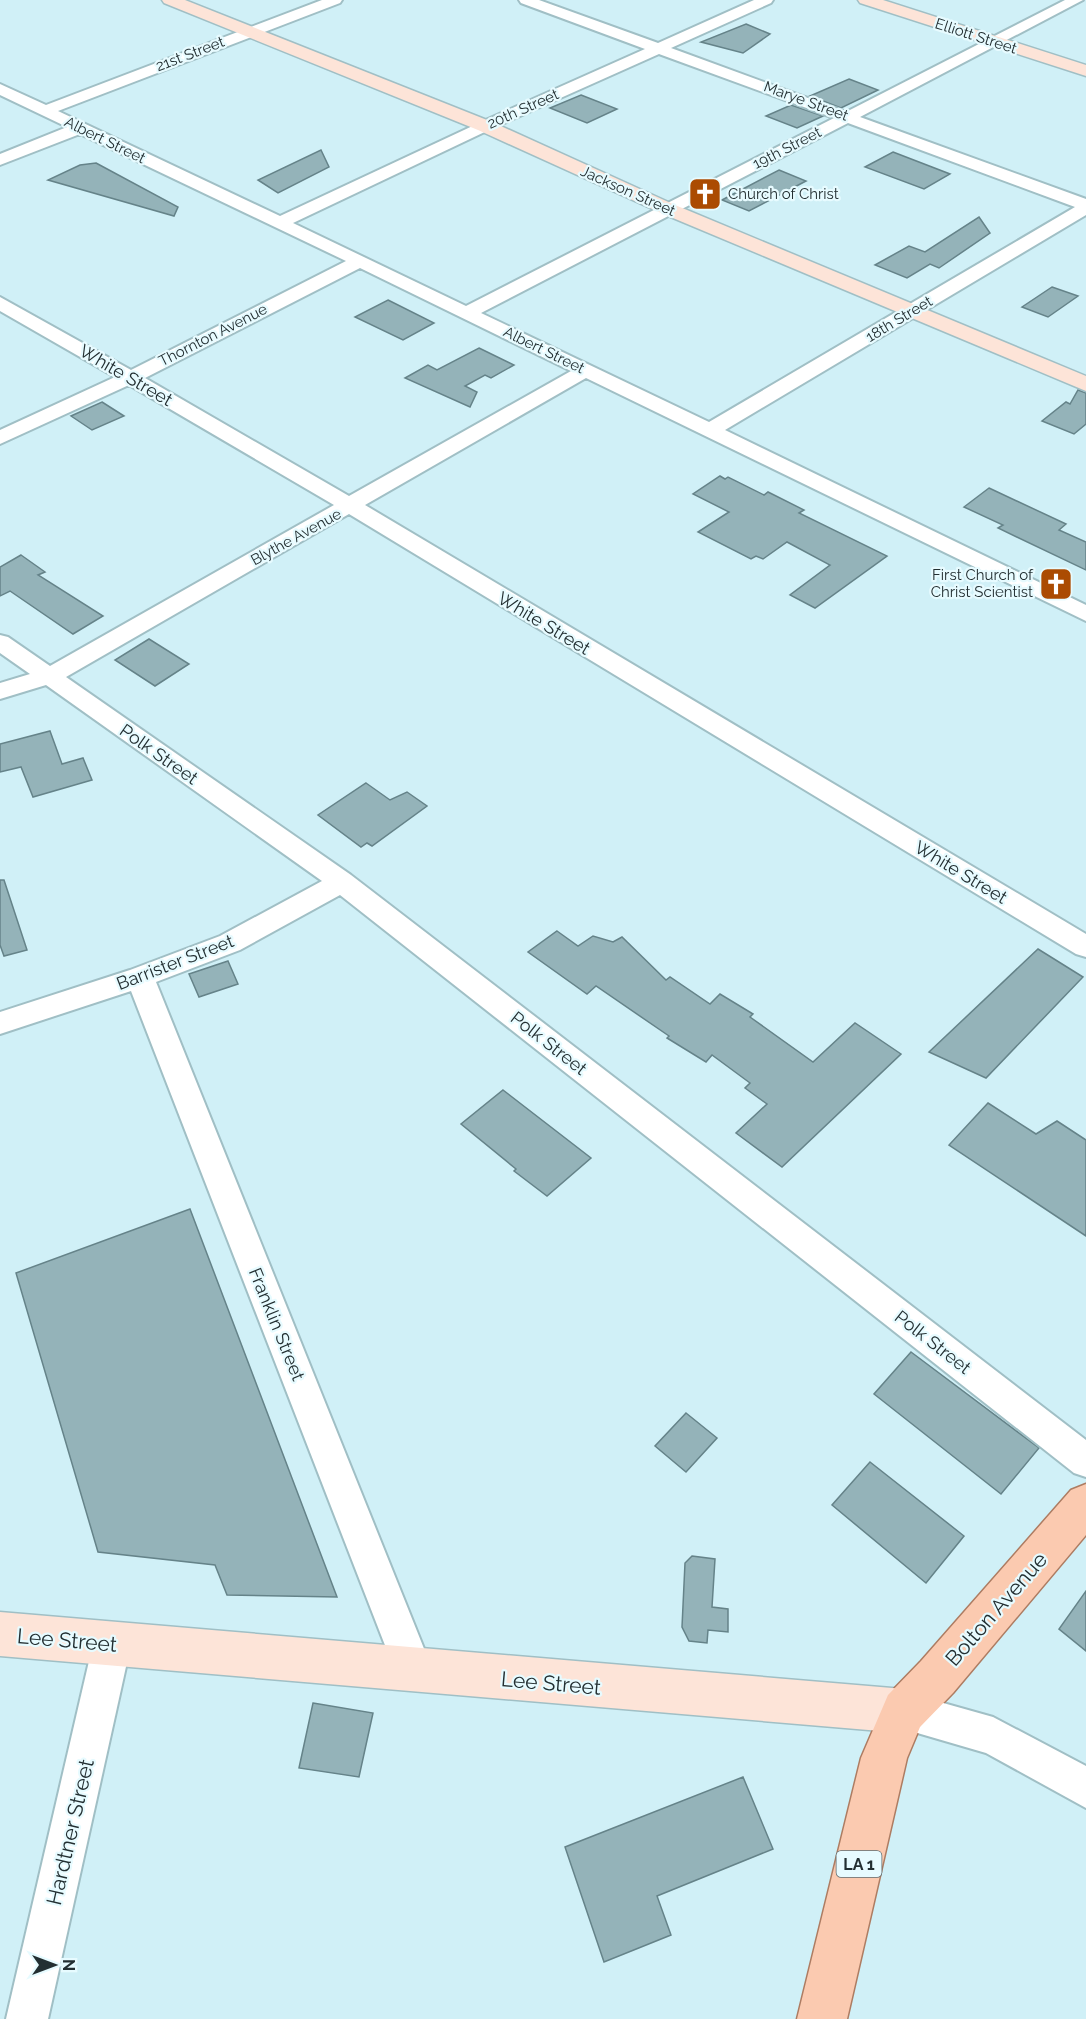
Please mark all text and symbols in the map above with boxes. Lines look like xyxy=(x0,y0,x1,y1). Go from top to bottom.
street label: Elliott Street xyxy=(933,14,1019,58)
street label: 21st Street xyxy=(153,33,227,75)
street label: Marye Street xyxy=(761,77,851,125)
street label: 20th Street xyxy=(485,85,561,133)
street label: Albert Street xyxy=(62,113,148,167)
street label: 19th Street xyxy=(750,123,824,173)
street label: Jackson Street xyxy=(578,162,678,220)
church icon: Church of Christ xyxy=(687,176,723,212)
place label: Church of Christ xyxy=(728,185,839,203)
street label: 18th Street xyxy=(862,292,936,346)
street label: Thornton Avenue xyxy=(156,300,270,370)
street label: Albert Street xyxy=(501,323,587,377)
street label: White Street xyxy=(76,340,176,410)
street label: Blythe Avenue xyxy=(248,505,344,569)
place label: First Church of Christ Scientist xyxy=(931,566,1034,601)
church icon: First Church of Christ Scientist xyxy=(1038,566,1074,602)
street label: White Street xyxy=(494,587,594,659)
street label: Polk Street xyxy=(116,719,202,789)
street label: White Street xyxy=(911,836,1011,908)
street label: Barrister Street xyxy=(113,930,237,994)
street label: Polk Street xyxy=(507,1007,591,1079)
street label: Franklin Street xyxy=(245,1265,309,1383)
street label: Polk Street xyxy=(891,1306,975,1378)
street label: Bolton Avenue xyxy=(940,1547,1052,1671)
street label: Lee Street xyxy=(16,1623,118,1657)
street label: Lee Street xyxy=(500,1666,602,1700)
street label: Hardtner Street xyxy=(41,1757,99,1907)
road number: LA 1 xyxy=(836,1851,882,1877)
north arrow xyxy=(24,1935,84,1995)
text: N xyxy=(59,1959,78,1971)

